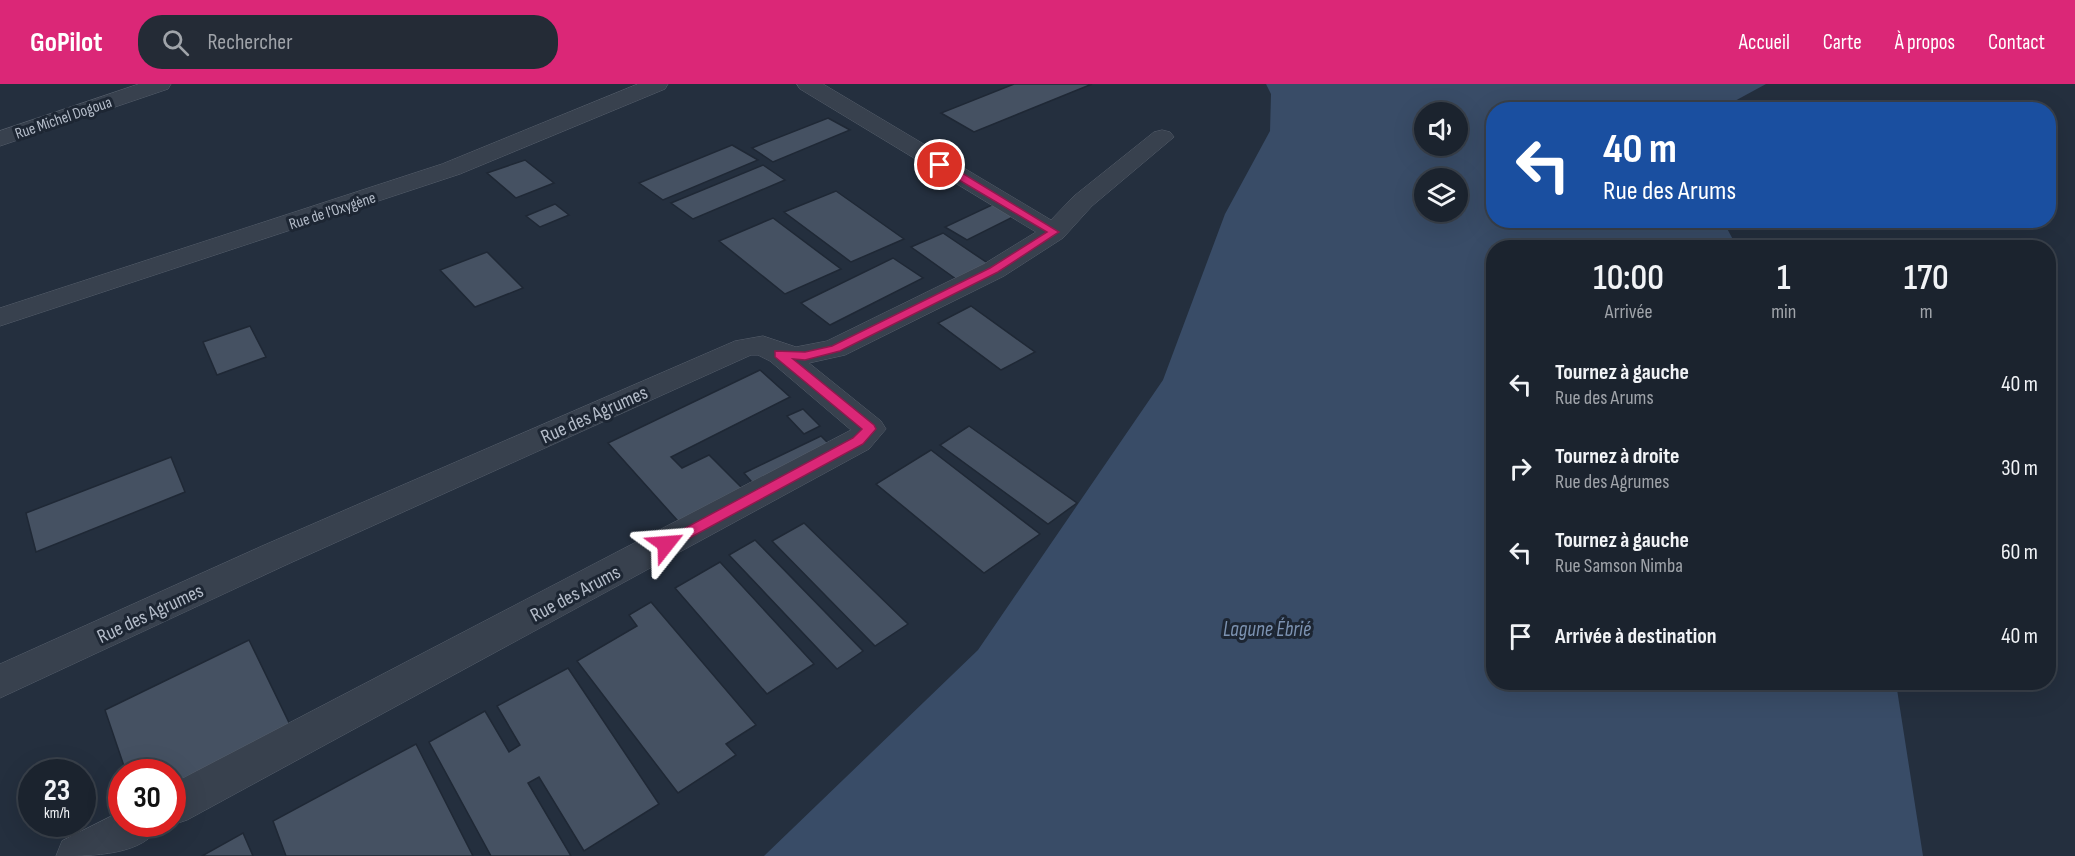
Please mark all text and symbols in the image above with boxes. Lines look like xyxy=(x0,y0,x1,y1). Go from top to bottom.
search box xyxy=(138,15,558,69)
text: GoPilot xyxy=(30,26,102,59)
icon: search xyxy=(159,26,192,59)
text: Rechercher xyxy=(207,29,293,56)
text: Accueil xyxy=(1739,30,1790,55)
text: Carte xyxy=(1823,30,1862,55)
text: À propos xyxy=(1895,30,1955,55)
text: Contact xyxy=(1988,30,2045,55)
street label: Rue Michel Dogoua xyxy=(13,93,114,144)
map controls xyxy=(1414,102,1468,222)
button: sound xyxy=(1414,102,1468,156)
text: 40 m xyxy=(1603,124,1677,175)
icon: left xyxy=(1504,126,1582,204)
pin xyxy=(914,139,965,190)
icon: arrive xyxy=(923,148,956,181)
button: layers xyxy=(1414,168,1468,222)
text: Rue des Arums xyxy=(1603,175,1736,207)
street label: Rue de l'Oxygène xyxy=(287,188,378,234)
text: 10:00 xyxy=(1593,257,1664,300)
text: 1 xyxy=(1777,257,1791,300)
text: 170 xyxy=(1904,257,1949,300)
text: Arrivée xyxy=(1605,300,1653,324)
text: min xyxy=(1771,300,1796,324)
text: m xyxy=(1920,300,1933,324)
text: Tournez à gauche xyxy=(1555,359,1689,386)
icon: left xyxy=(1504,368,1537,401)
text: 40 m xyxy=(2001,371,2038,398)
street label: Rue des Agrumes xyxy=(537,381,652,449)
text: Rue des Arums xyxy=(1555,386,1654,410)
text: Tournez à droite xyxy=(1555,443,1680,470)
icon: right xyxy=(1504,452,1537,485)
text: 30 m xyxy=(2001,455,2038,482)
text: Rue des Agrumes xyxy=(1555,470,1670,494)
position arrow xyxy=(634,512,698,576)
text: Tournez à gauche xyxy=(1555,527,1689,554)
icon: left xyxy=(1504,536,1537,569)
text: 60 m xyxy=(2001,539,2038,566)
text: Rue Samson Nimba xyxy=(1555,554,1683,578)
street label: Rue des Arums xyxy=(526,560,625,628)
street label: Rue des Agrumes xyxy=(93,579,207,649)
water label: Lagune Ébrié xyxy=(1223,617,1311,642)
icon: arrive xyxy=(1504,620,1537,653)
text: Arrivée à destination xyxy=(1555,623,1717,650)
text: 40 m xyxy=(2001,623,2038,650)
speed limit sign: 30 xyxy=(108,759,186,837)
text: 23 xyxy=(44,773,70,809)
text: km/h xyxy=(44,804,70,823)

